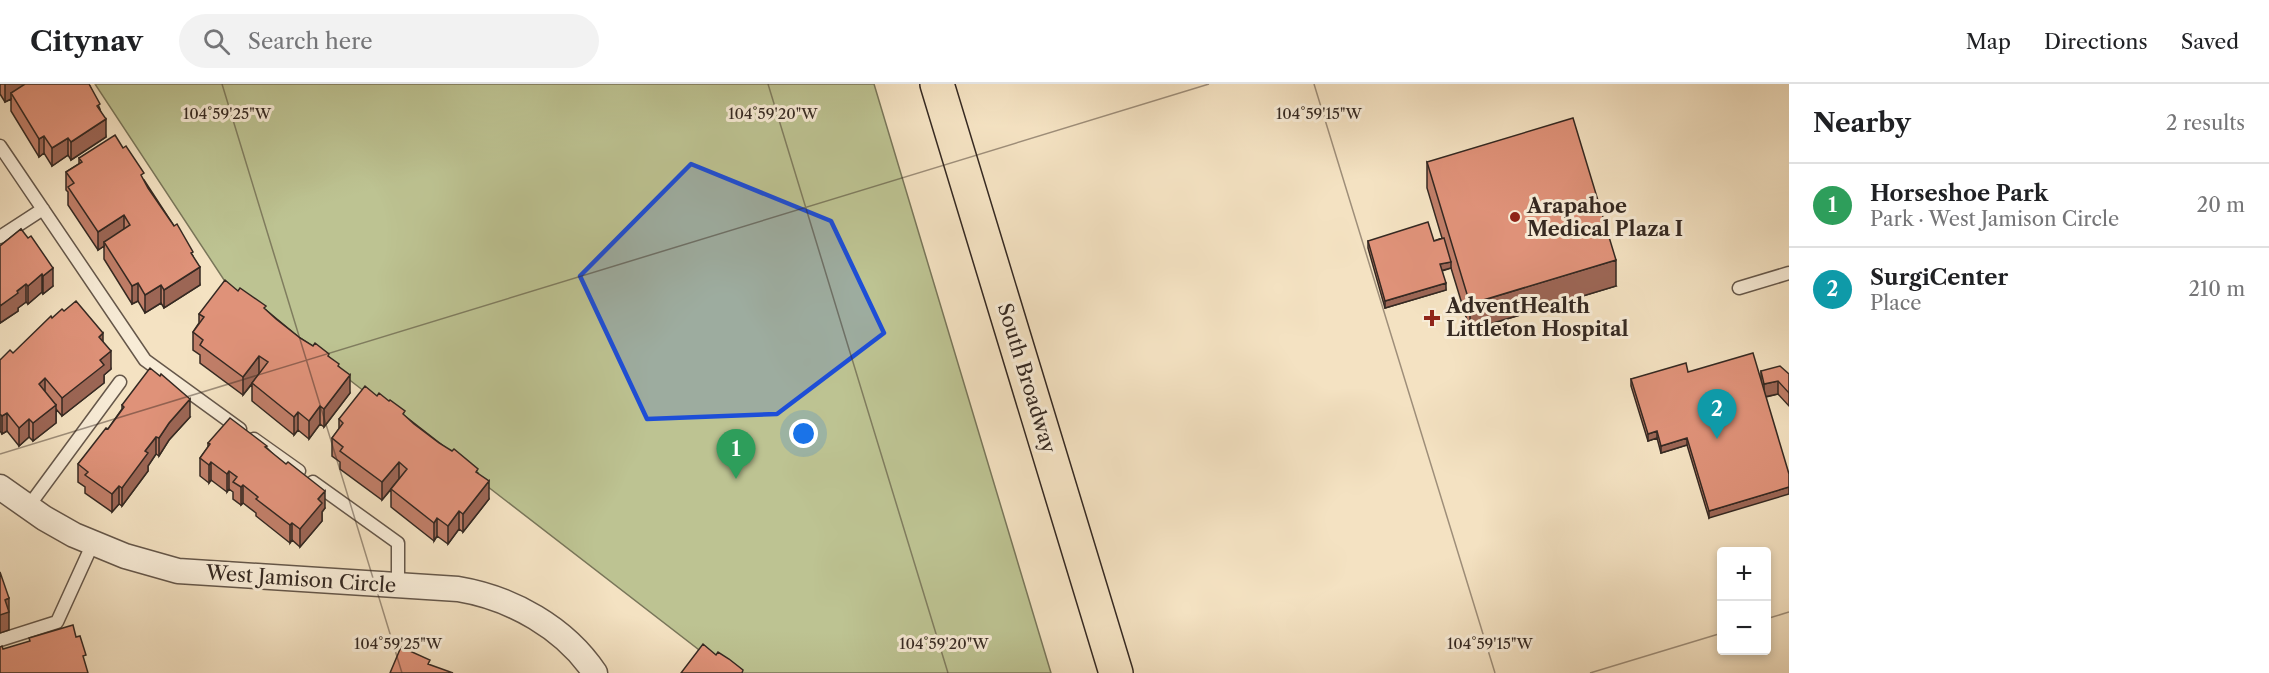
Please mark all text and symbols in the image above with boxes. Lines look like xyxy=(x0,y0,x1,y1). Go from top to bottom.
search box xyxy=(179,14,599,68)
text: Citynav xyxy=(30,24,143,58)
icon: search xyxy=(200,25,233,58)
text: Search here xyxy=(248,28,372,55)
text: Map xyxy=(1966,29,2011,54)
text: Directions xyxy=(2044,29,2148,54)
text: Saved xyxy=(2181,29,2239,54)
text: 104°59'25"W xyxy=(183,104,272,123)
text: 104°59'20"W xyxy=(728,104,818,123)
text: 104°59'15"W xyxy=(1276,104,1363,123)
text: Nearby xyxy=(1813,107,1911,139)
text: 2 results xyxy=(2166,111,2245,135)
text: Horseshoe Park xyxy=(1870,180,2048,207)
text: 1 xyxy=(1828,193,1837,217)
text: 20 m xyxy=(2197,193,2245,217)
place label: Arapahoe Medical Plaza I xyxy=(1526,194,1683,241)
text: Park · West Jamison Circle xyxy=(1870,207,2119,231)
marker: Arapahoe Medical Plaza I xyxy=(1508,210,1522,224)
text: SurgiCenter xyxy=(1870,264,2008,291)
text: 2 xyxy=(1827,277,1838,301)
text: 210 m xyxy=(2188,277,2245,301)
text: Place xyxy=(1870,291,1921,315)
place label: AdventHealth Littleton Hospital xyxy=(1445,294,1629,341)
street label: South Broadway xyxy=(993,300,1061,457)
marker: AdventHealth Littleton Hospital xyxy=(1423,309,1441,327)
pin: 2 xyxy=(1698,390,1736,439)
your location xyxy=(789,419,818,448)
pin: 1 xyxy=(716,430,756,479)
map controls xyxy=(1717,547,1771,655)
button: + xyxy=(1717,547,1771,601)
street label: West Jamison Circle xyxy=(204,560,397,598)
button: − xyxy=(1717,601,1771,655)
text: 104°59'25"W xyxy=(354,634,443,653)
text: 104°59'20"W xyxy=(899,634,989,653)
text: 104°59'15"W xyxy=(1447,634,1534,653)

